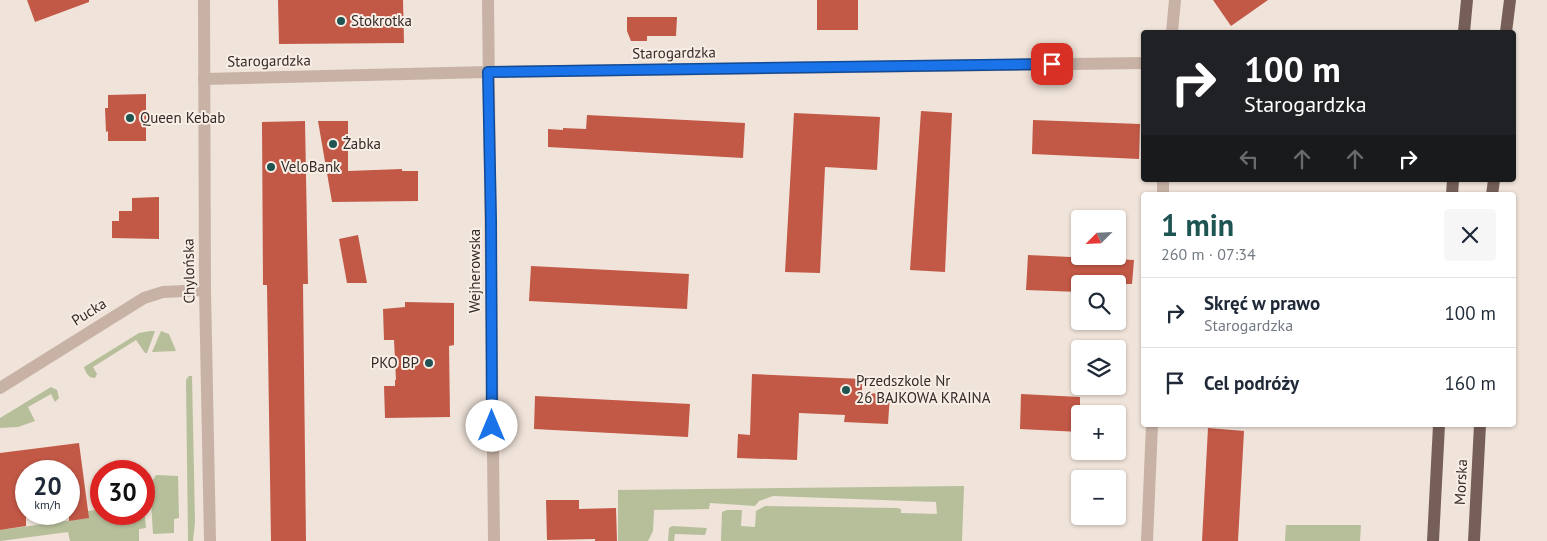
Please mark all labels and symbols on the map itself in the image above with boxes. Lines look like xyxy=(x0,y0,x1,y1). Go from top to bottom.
place label: Stokrotka xyxy=(351,11,412,30)
marker: Stokrotka xyxy=(335,15,347,27)
street label: Starogardzka xyxy=(632,42,716,63)
pin xyxy=(1031,43,1073,85)
street label: Starogardzka xyxy=(227,50,311,71)
place label: Queen Kebab xyxy=(140,108,225,127)
marker: Queen Kebab xyxy=(124,112,136,124)
place label: Żabka xyxy=(343,134,381,153)
marker: Żabka xyxy=(327,138,339,150)
place label: VeloBank xyxy=(280,157,341,176)
marker: VeloBank xyxy=(265,161,277,173)
north arrow xyxy=(1071,210,1126,265)
street label: Wejherowska xyxy=(465,229,484,313)
street label: Chylońska xyxy=(178,238,199,304)
street label: Pucka xyxy=(68,294,110,330)
place label: PKO BP xyxy=(371,353,419,372)
marker: PKO BP xyxy=(423,357,435,369)
place label: Przedszkole Nr 26 BAJKOWA KRAINA xyxy=(856,371,991,407)
marker: Przedszkole Nr 26 BAJKOWA KRAINA xyxy=(840,384,852,396)
position arrow xyxy=(465,399,517,451)
street label: Morska xyxy=(1450,459,1471,505)
speed limit sign: 30 xyxy=(90,460,155,525)

